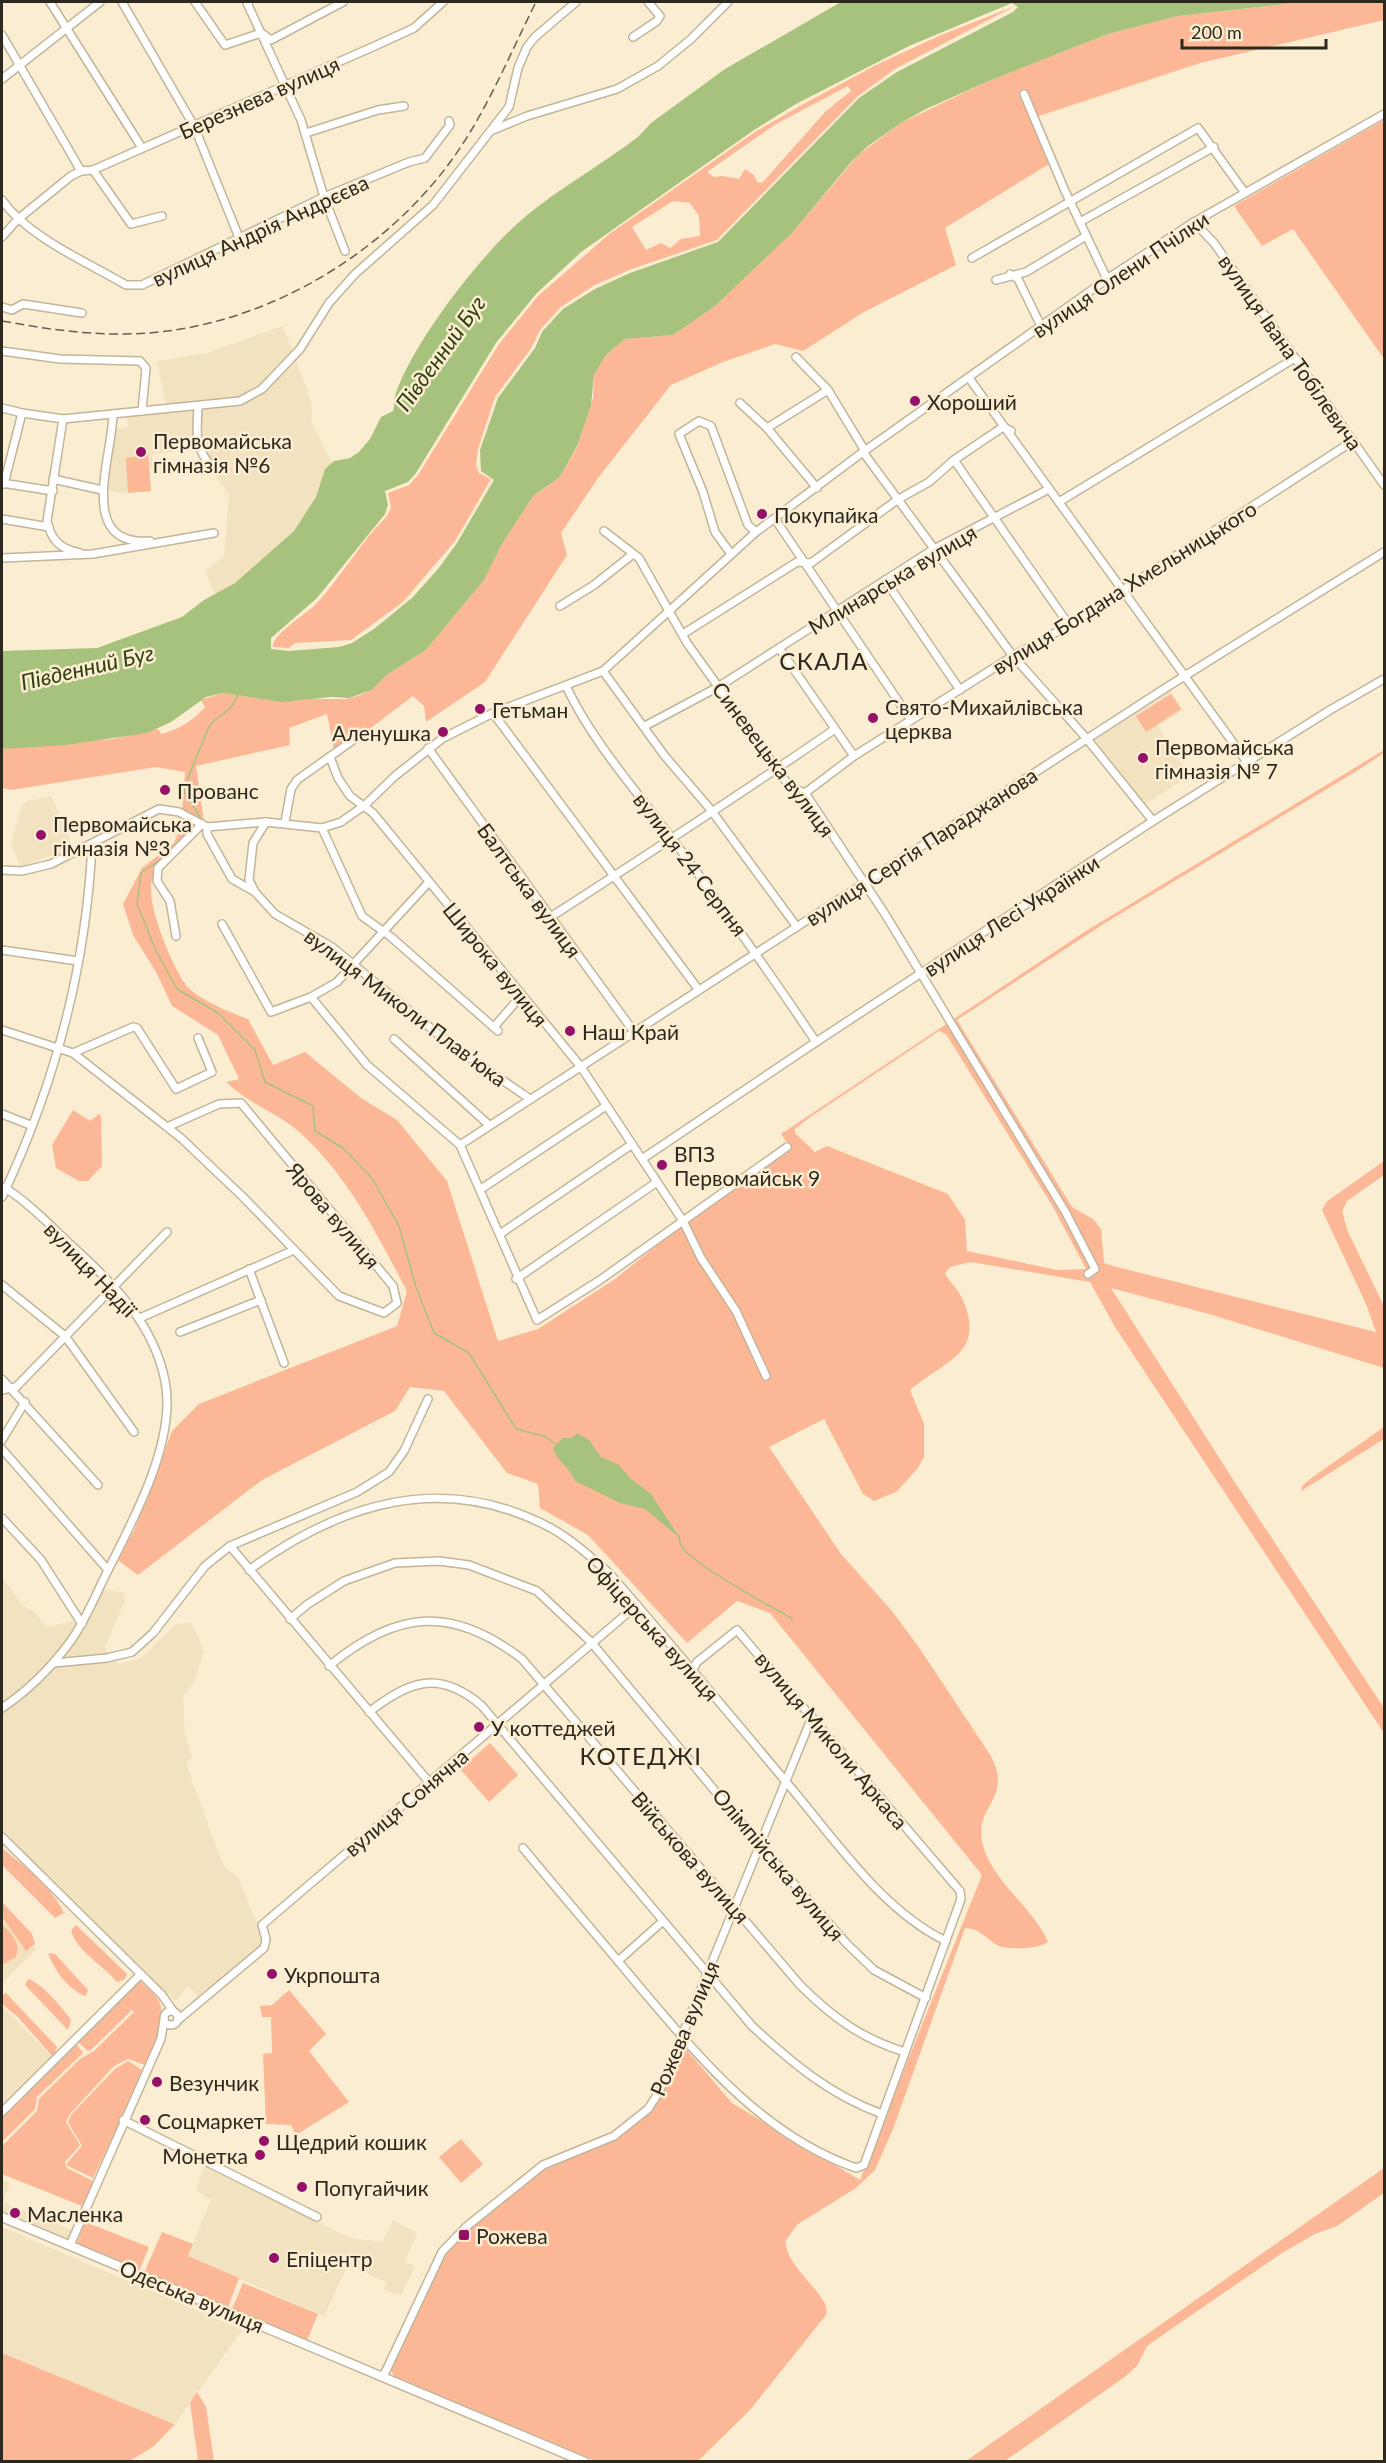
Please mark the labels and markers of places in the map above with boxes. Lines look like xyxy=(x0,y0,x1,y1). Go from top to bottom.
place label: Хороший xyxy=(927,389,1017,414)
marker: Хороший xyxy=(908,394,922,408)
place label: Первомайська гімназія №6 xyxy=(153,428,292,477)
marker: Первомайська гімназія №6 xyxy=(134,445,148,459)
place label: Покупайка xyxy=(774,502,878,527)
marker: Покупайка xyxy=(755,507,769,521)
place label: Свято-Михайлівська церква xyxy=(885,694,1083,743)
place label: Гетьман xyxy=(492,697,568,722)
marker: Гетьман xyxy=(473,702,487,716)
marker: Свято-Михайлівська церква xyxy=(866,711,880,725)
place label: Аленушка xyxy=(332,720,431,745)
marker: Аленушка xyxy=(436,725,450,739)
place label: Первомайська гімназія № 7 xyxy=(1155,734,1294,783)
marker: Первомайська гімназія № 7 xyxy=(1136,751,1150,765)
place label: Прованс xyxy=(177,778,259,803)
marker: Прованс xyxy=(158,783,172,797)
place label: Первомайська гімназія №3 xyxy=(53,811,192,860)
marker: Первомайська гімназія №3 xyxy=(34,828,48,842)
place label: Наш Край xyxy=(582,1019,679,1044)
marker: Наш Край xyxy=(563,1024,577,1038)
place label: ВПЗ Первомайськ 9 xyxy=(674,1141,820,1190)
marker: ВПЗ Первомайськ 9 xyxy=(655,1158,669,1172)
place label: У коттеджей xyxy=(491,1715,616,1740)
marker: У коттеджей xyxy=(472,1720,486,1734)
place label: Укрпошта xyxy=(284,1962,380,1987)
marker: Укрпошта xyxy=(265,1967,279,1981)
place label: Везунчик xyxy=(169,2070,259,2095)
marker: Везунчик xyxy=(150,2075,164,2089)
place label: Соцмаркет xyxy=(157,2108,265,2133)
marker: Соцмаркет xyxy=(138,2113,152,2127)
place label: Щедрий кошик xyxy=(276,2129,427,2154)
marker: Щедрий кошик xyxy=(257,2134,271,2148)
place label: Монетка xyxy=(162,2143,248,2168)
marker: Монетка xyxy=(253,2148,267,2162)
place label: Попугайчик xyxy=(314,2175,429,2200)
marker: Попугайчик xyxy=(295,2180,309,2194)
place label: Масленка xyxy=(27,2201,123,2226)
marker: Масленка xyxy=(8,2206,22,2220)
place label: Рожева xyxy=(476,2223,548,2248)
marker: Рожева xyxy=(457,2228,471,2242)
place label: Епіцентр xyxy=(286,2246,373,2271)
marker: Епіцентр xyxy=(267,2251,281,2265)

